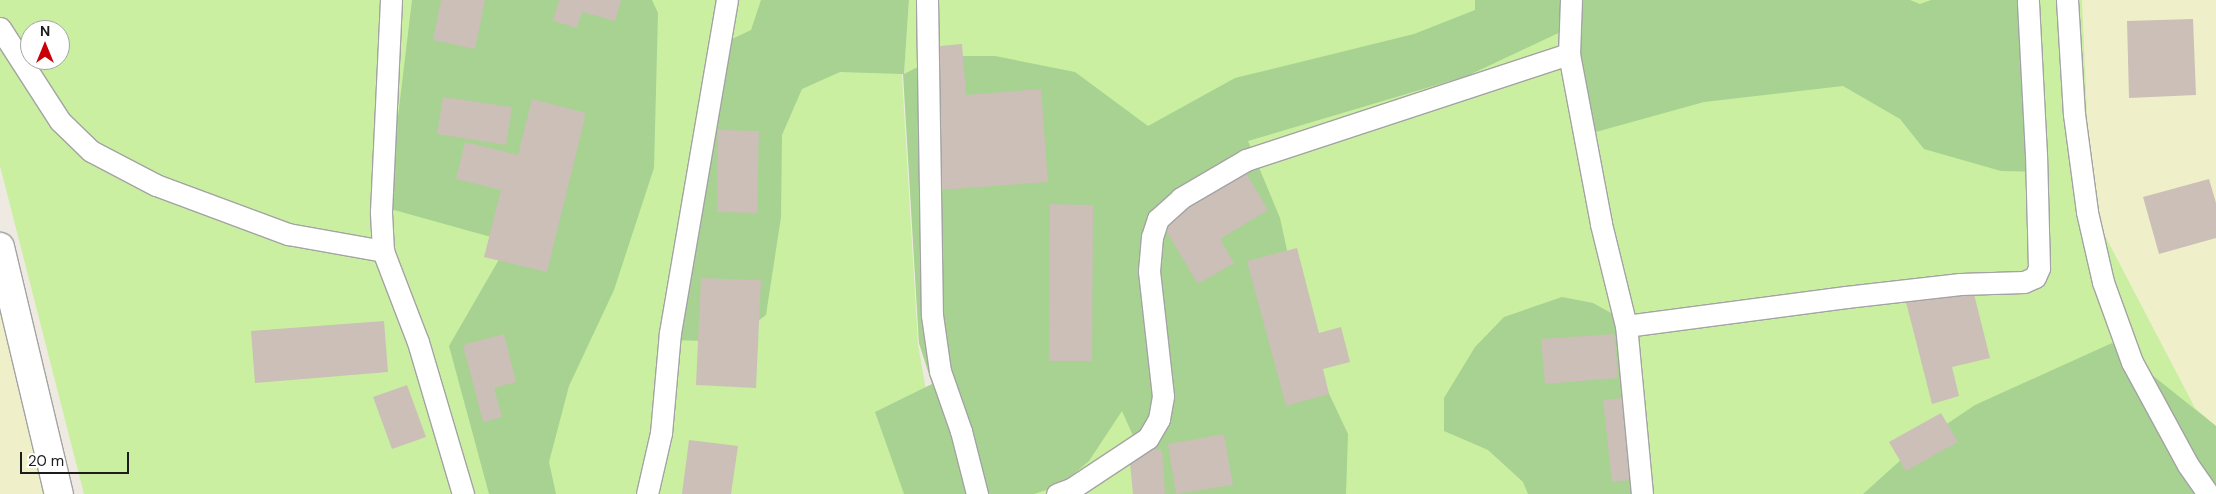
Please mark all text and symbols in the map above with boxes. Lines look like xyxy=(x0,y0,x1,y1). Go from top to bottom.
north arrow xyxy=(20,20,70,70)
text: N xyxy=(40,22,50,40)
scale bar xyxy=(22,442,131,474)
text: 20 m xyxy=(28,451,64,471)

